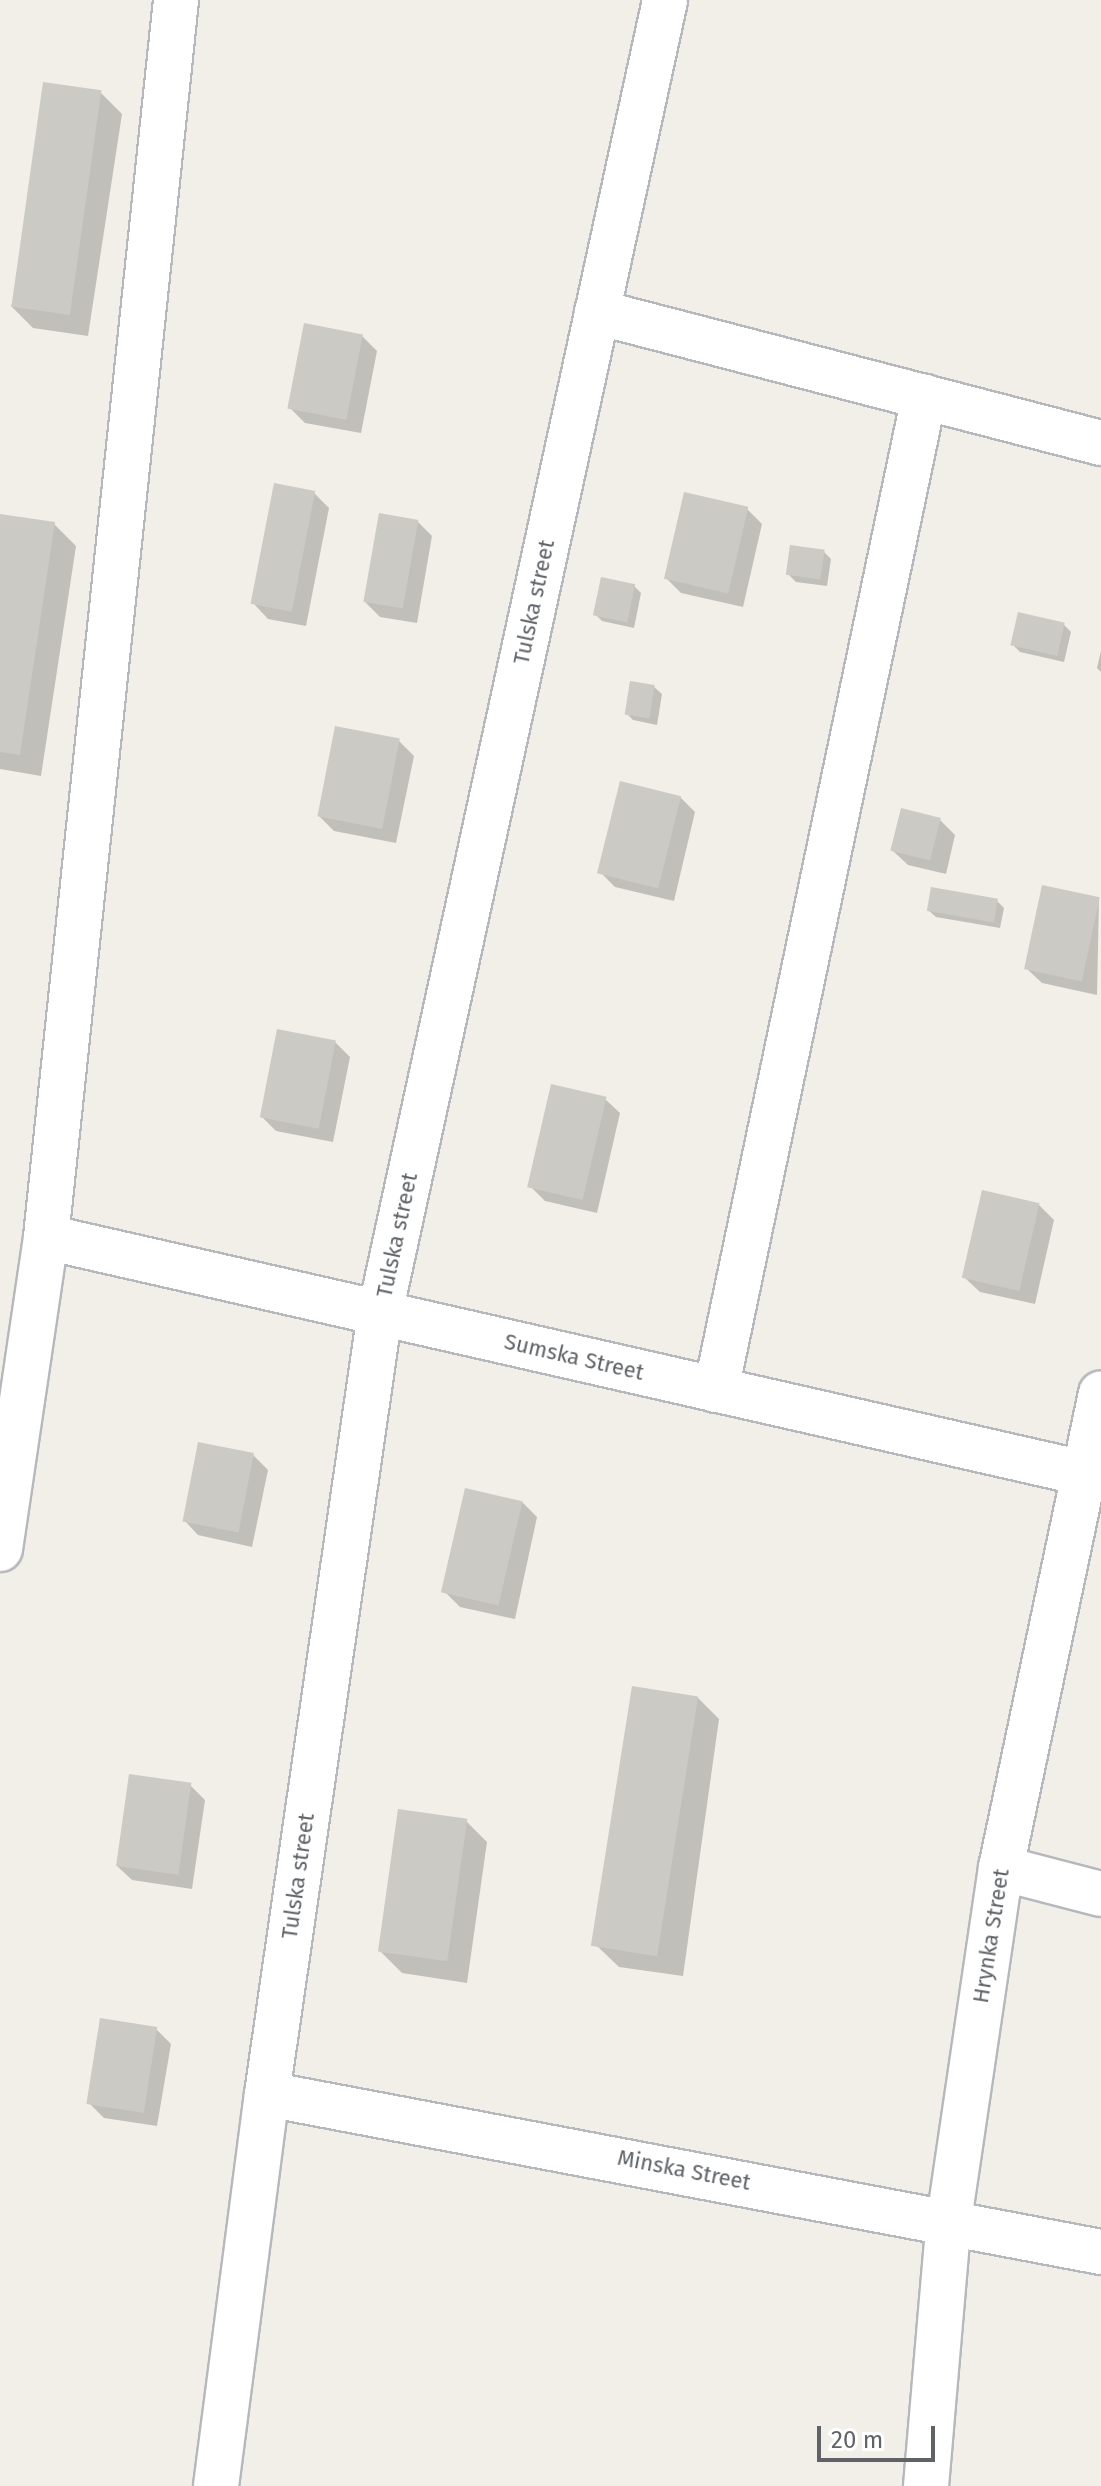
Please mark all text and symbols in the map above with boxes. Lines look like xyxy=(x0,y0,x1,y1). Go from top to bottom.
street label: Tulska street xyxy=(508,537,560,667)
street label: Tulska street xyxy=(371,1170,423,1300)
street label: Sumska Street xyxy=(502,1328,646,1386)
street label: Tulska street xyxy=(276,1811,320,1941)
street label: Hrynka Street xyxy=(967,1867,1015,2005)
street label: Minska Street xyxy=(615,2144,753,2196)
scale bar xyxy=(821,2410,939,2460)
text: 20 m xyxy=(831,2426,883,2454)

